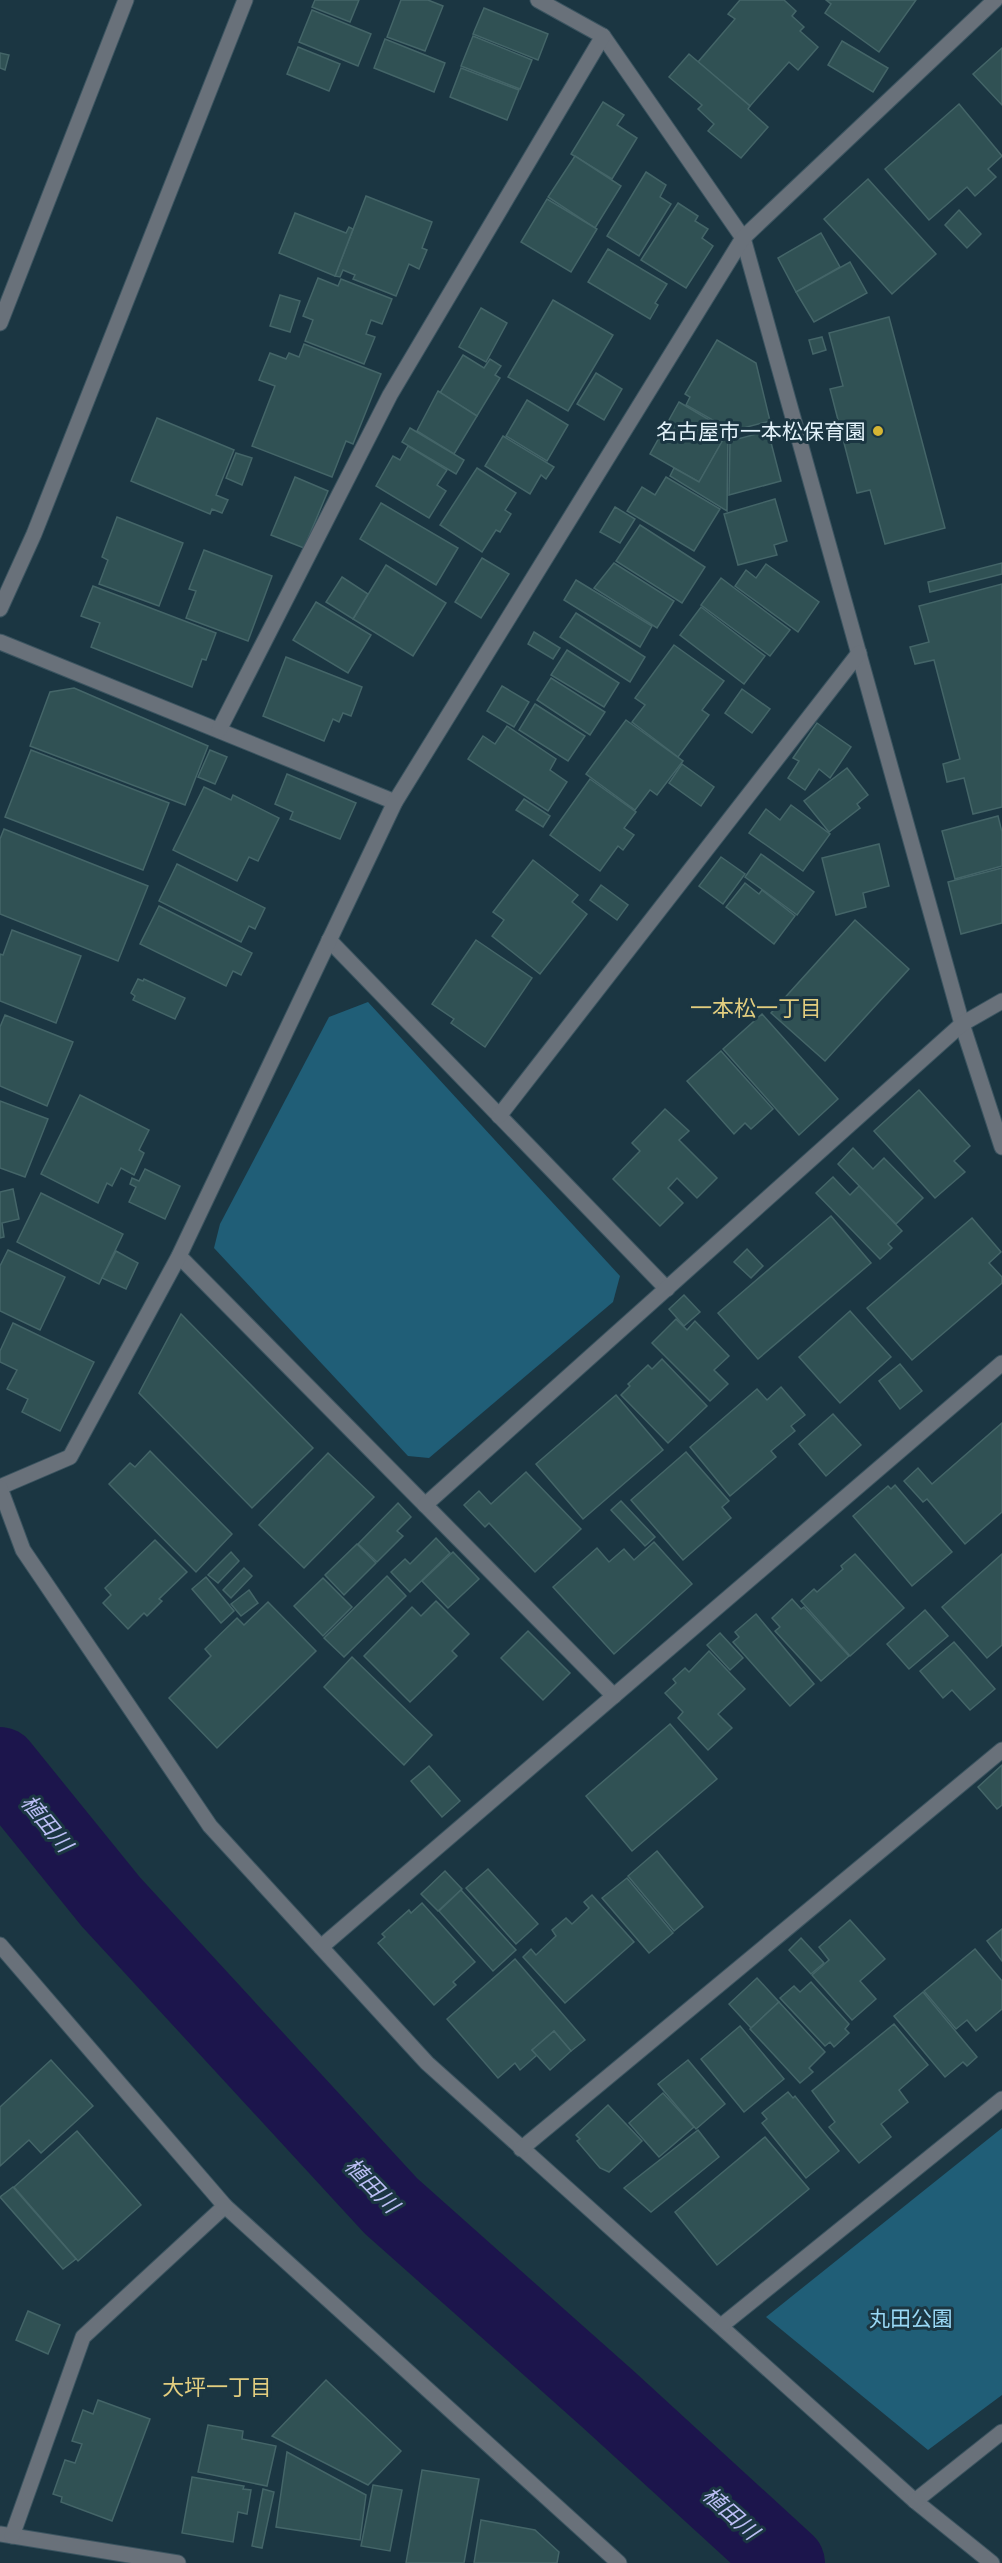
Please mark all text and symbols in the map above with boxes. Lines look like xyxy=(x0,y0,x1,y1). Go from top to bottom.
place label: 名古屋市一本松保育園 xyxy=(656,418,866,445)
marker: 名古屋市一本松保育園 xyxy=(871,424,885,438)
district label: 一本松一丁目 xyxy=(690,994,822,1022)
water label: 植田川 xyxy=(15,1789,80,1859)
water label: 植田川 xyxy=(339,2152,406,2220)
park label: 丸田公園 xyxy=(869,2305,953,2332)
district label: 大坪一丁目 xyxy=(162,2373,272,2401)
water label: 植田川 xyxy=(697,2481,766,2547)

